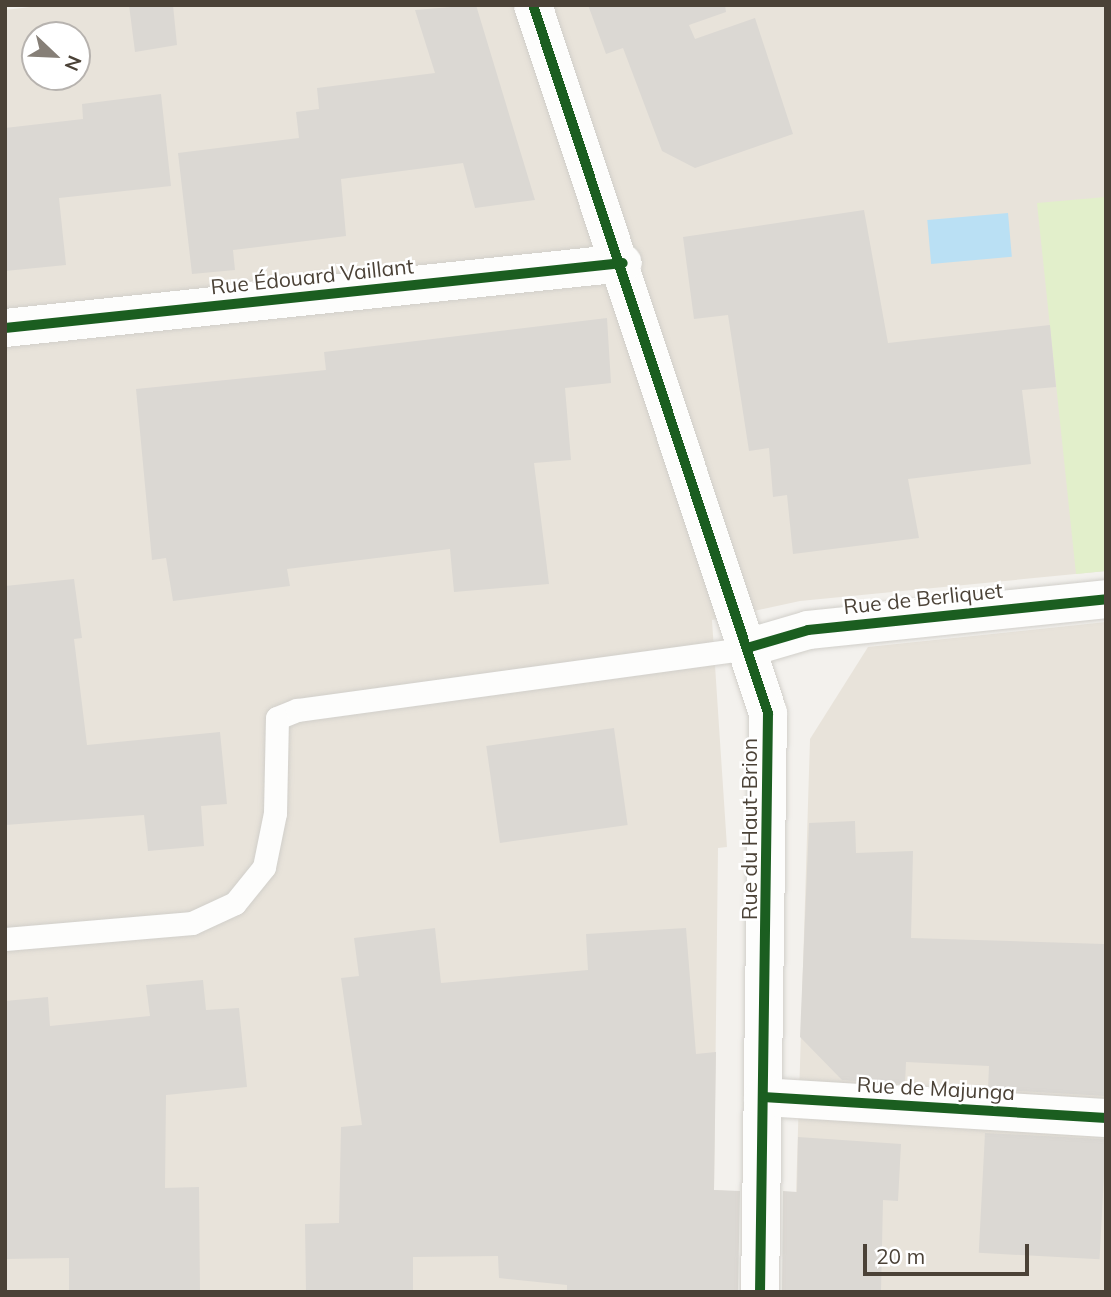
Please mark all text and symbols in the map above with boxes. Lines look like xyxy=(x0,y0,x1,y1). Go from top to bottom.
north arrow xyxy=(21,21,91,91)
text: N xyxy=(60,52,87,75)
street label: Rue Édouard Vaillant xyxy=(209,253,415,299)
street label: Rue de Berliquet xyxy=(842,577,1004,619)
street label: Rue du Haut-Brion xyxy=(736,738,762,920)
street label: Rue de Majunga xyxy=(856,1071,1016,1105)
scale bar xyxy=(866,1230,1032,1274)
text: 20 m xyxy=(876,1243,925,1269)

